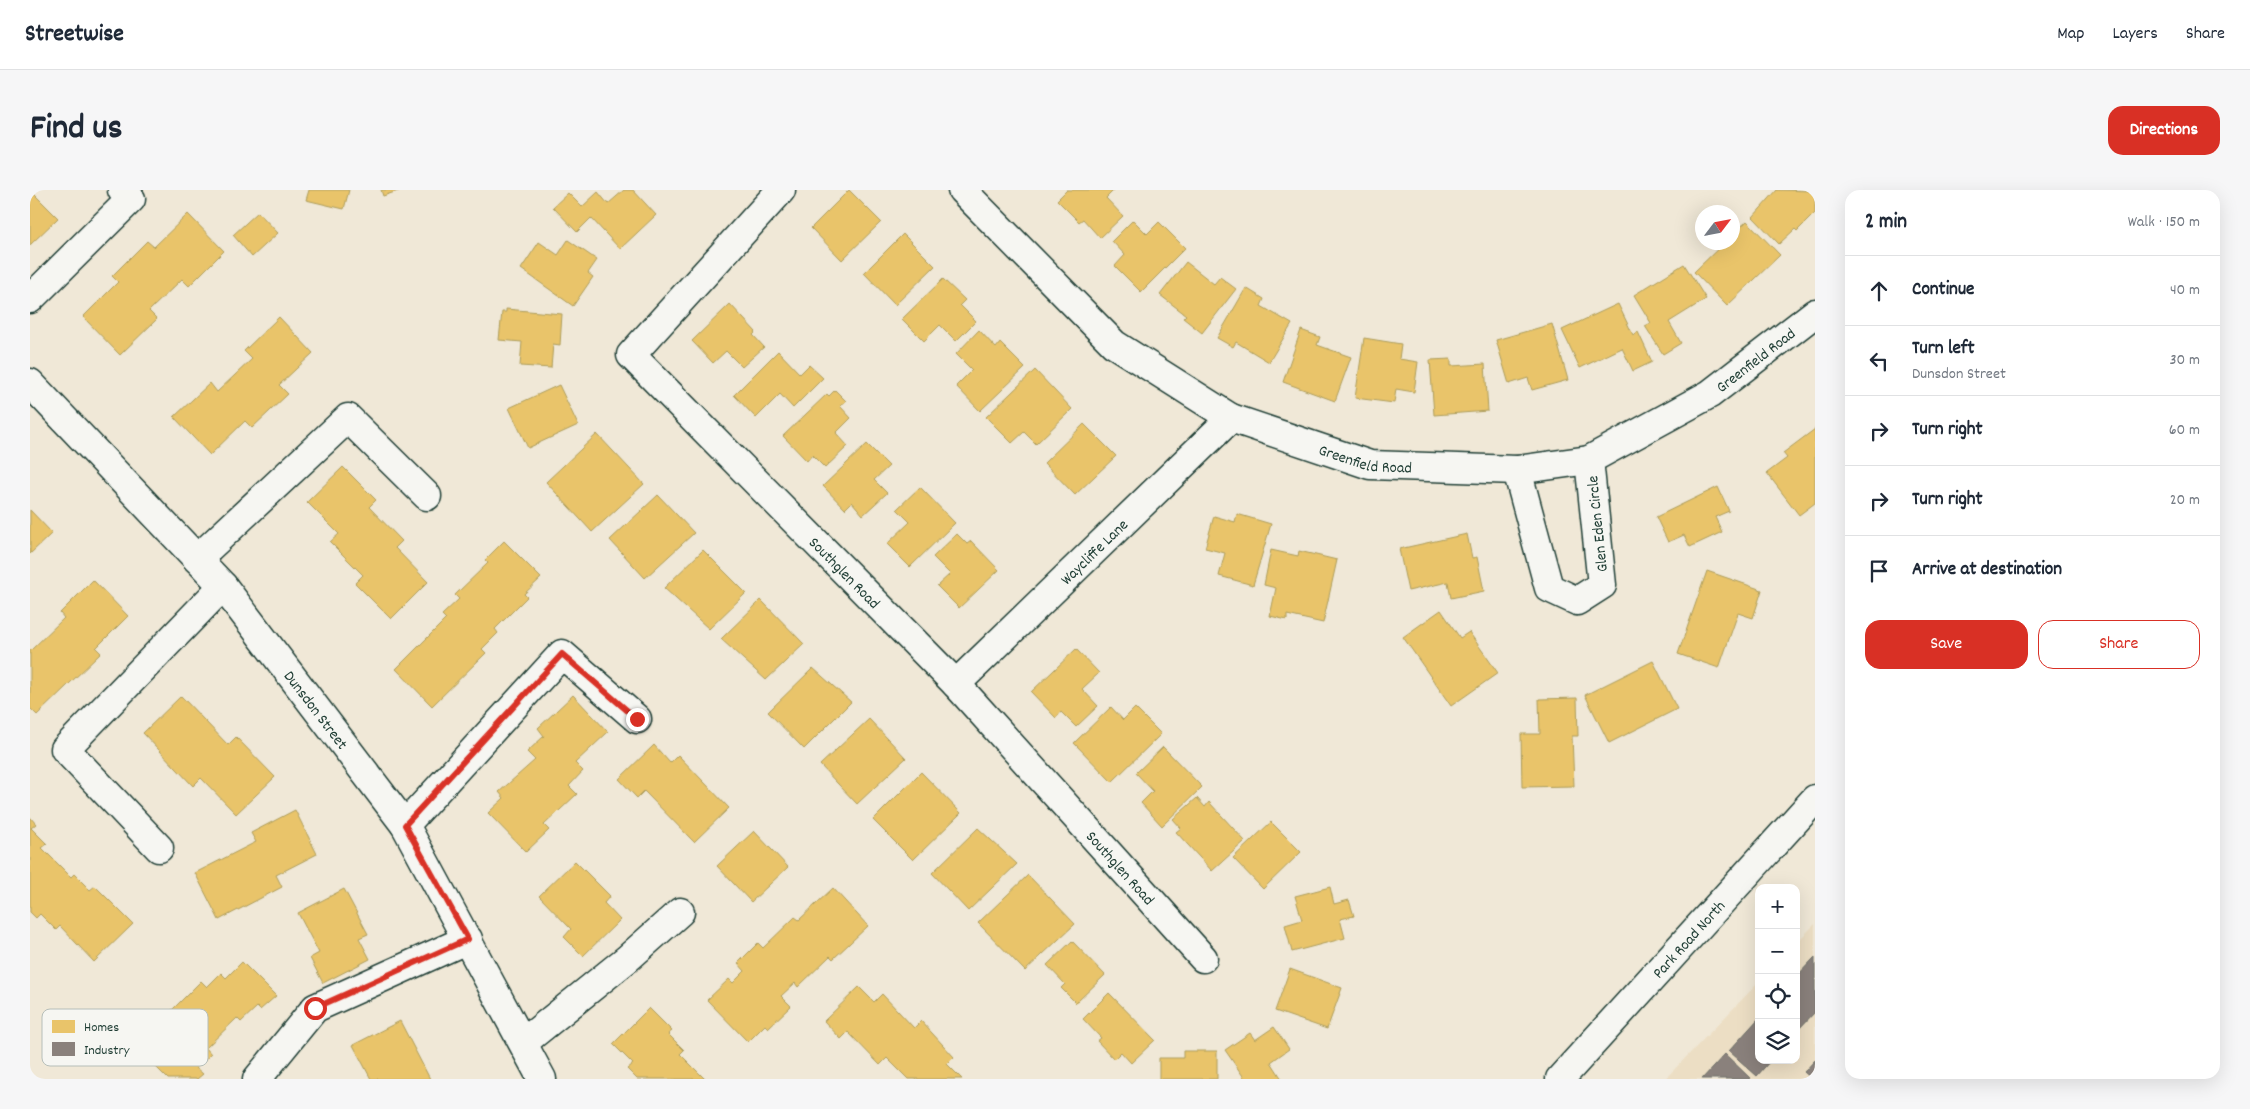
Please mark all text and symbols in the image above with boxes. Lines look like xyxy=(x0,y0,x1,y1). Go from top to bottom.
text: Streetwise xyxy=(25,18,124,52)
text: Map xyxy=(2057,22,2084,47)
text: Layers xyxy=(2112,22,2158,47)
text: Share xyxy=(2186,22,2225,47)
text: Find us xyxy=(30,105,122,155)
button: Directions xyxy=(2108,106,2220,155)
north arrow xyxy=(1695,205,1740,250)
text: 2 min xyxy=(1865,208,1907,238)
text: Walk · 150 m xyxy=(2128,211,2200,234)
icon: ahead xyxy=(1865,277,1893,305)
text: Continue xyxy=(1912,277,1974,304)
text: 40 m xyxy=(2170,279,2200,302)
street label: Greenfield Road xyxy=(1712,323,1801,399)
text: Turn left xyxy=(1912,336,1975,363)
icon: left xyxy=(1865,347,1893,375)
text: 30 m xyxy=(2170,349,2200,372)
text: Dunsdon Street xyxy=(1912,363,2006,386)
icon: right xyxy=(1865,417,1893,445)
text: Turn right xyxy=(1912,417,1983,444)
text: 60 m xyxy=(2169,419,2200,442)
street label: Greenfield Road xyxy=(1315,439,1412,480)
street label: Glen Eden Circle xyxy=(1582,474,1615,573)
icon: right xyxy=(1865,487,1893,515)
text: Turn right xyxy=(1912,487,1983,514)
text: 20 m xyxy=(2170,489,2200,512)
street label: Waycliffe Lane xyxy=(1056,515,1134,591)
street label: Southglen Road xyxy=(803,532,885,615)
icon: arrive xyxy=(1865,557,1893,585)
text: Arrive at destination xyxy=(1912,557,2062,584)
button: Save xyxy=(1865,620,2028,669)
button: Share xyxy=(2038,620,2200,669)
street label: Dunsdon Street xyxy=(277,666,353,755)
route end xyxy=(626,708,649,731)
street label: Southglen Road xyxy=(1079,826,1159,911)
map controls xyxy=(1755,884,1800,1064)
button: + xyxy=(1755,884,1800,929)
street label: Park Road North xyxy=(1648,896,1732,984)
button: − xyxy=(1755,929,1800,974)
button: locate xyxy=(1755,974,1800,1019)
route start xyxy=(304,997,327,1020)
legend xyxy=(42,1009,208,1066)
text: Homes xyxy=(84,1018,119,1038)
button: layers xyxy=(1755,1019,1800,1064)
text: Industry xyxy=(84,1041,130,1061)

